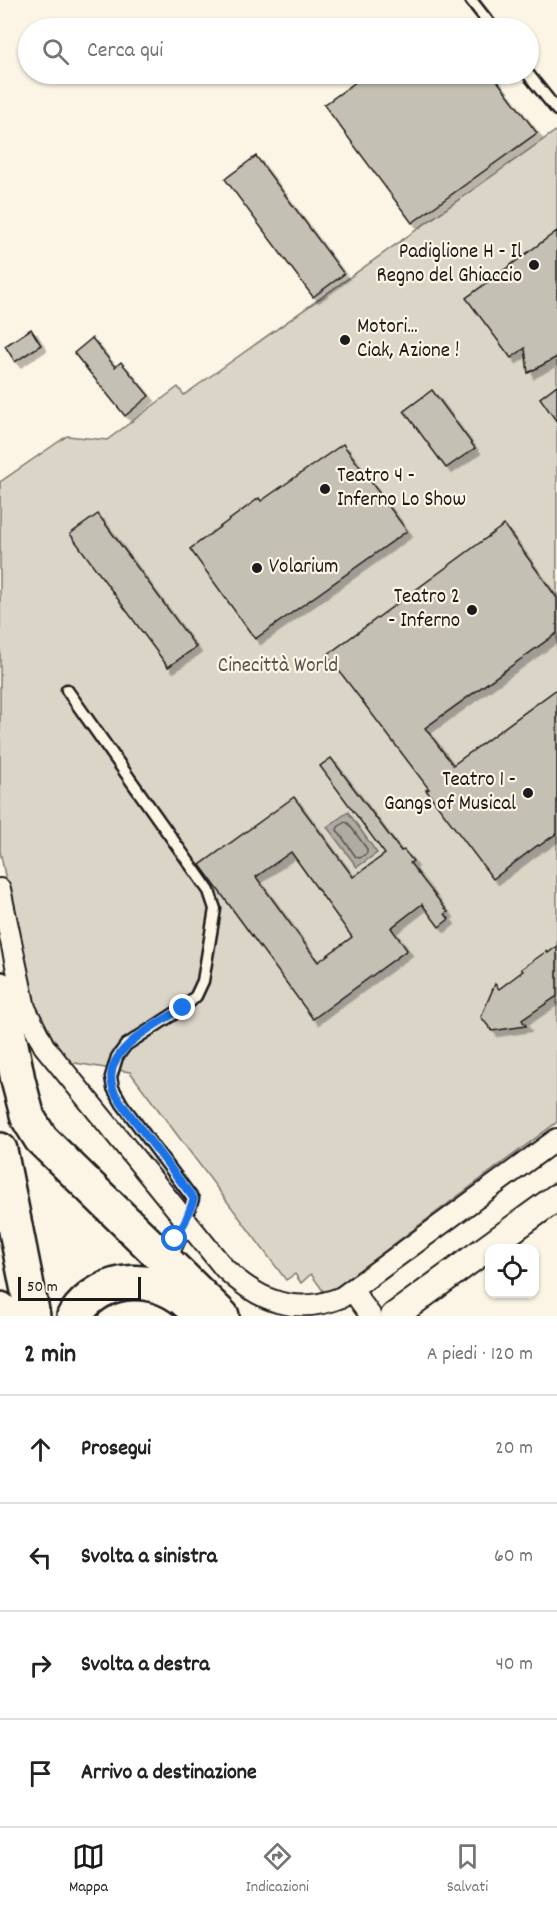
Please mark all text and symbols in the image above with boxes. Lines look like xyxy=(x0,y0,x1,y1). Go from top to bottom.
search box xyxy=(18,18,539,84)
icon: search xyxy=(39,35,72,68)
text: Cerca qui xyxy=(87,36,163,67)
place label: Padiglione H - Il Regno del Ghiaccio xyxy=(377,238,522,292)
marker: Padiglione H - Il Regno del Ghiaccio xyxy=(527,258,541,272)
place label: Motori... Ciak, Azione ! xyxy=(357,313,459,367)
marker: Motori... Ciak, Azione ! xyxy=(338,333,352,347)
place label: Teatro 4 - Inferno Lo Show xyxy=(337,462,466,516)
marker: Teatro 4 - Inferno Lo Show xyxy=(318,482,332,496)
place label: Volarium xyxy=(269,553,338,583)
marker: Volarium xyxy=(250,561,264,575)
place label: Teatro 2 - Inferno xyxy=(388,583,460,637)
marker: Teatro 2 - Inferno xyxy=(465,603,479,617)
park label: Cinecittà World xyxy=(218,652,338,682)
place label: Teatro 1 - Gangs of Musical xyxy=(384,766,516,820)
marker: Teatro 1 - Gangs of Musical xyxy=(521,786,535,800)
route end xyxy=(169,994,195,1020)
route start xyxy=(161,1225,187,1251)
map controls xyxy=(485,1244,539,1298)
button: locate xyxy=(485,1244,539,1298)
scale bar xyxy=(18,1274,141,1302)
text: 50 m xyxy=(27,1276,58,1299)
text: 2 min xyxy=(24,1337,76,1374)
text: A piedi · 120 m xyxy=(427,1341,533,1369)
icon: ahead xyxy=(24,1433,57,1466)
text: Prosegui xyxy=(81,1434,151,1465)
text: 20 m xyxy=(495,1435,533,1463)
icon: left xyxy=(24,1541,57,1574)
text: Svolta a sinistra xyxy=(81,1542,217,1573)
text: 60 m xyxy=(494,1543,533,1571)
icon: right xyxy=(24,1649,57,1682)
text: Svolta a destra xyxy=(81,1650,210,1681)
text: 40 m xyxy=(495,1651,533,1679)
icon: arrive xyxy=(24,1757,57,1790)
text: Arrivo a destinazione xyxy=(81,1758,257,1789)
tab: Mappa xyxy=(69,1840,108,1899)
tab: Indicazioni xyxy=(246,1840,309,1899)
tab: Salvati xyxy=(447,1840,488,1899)

